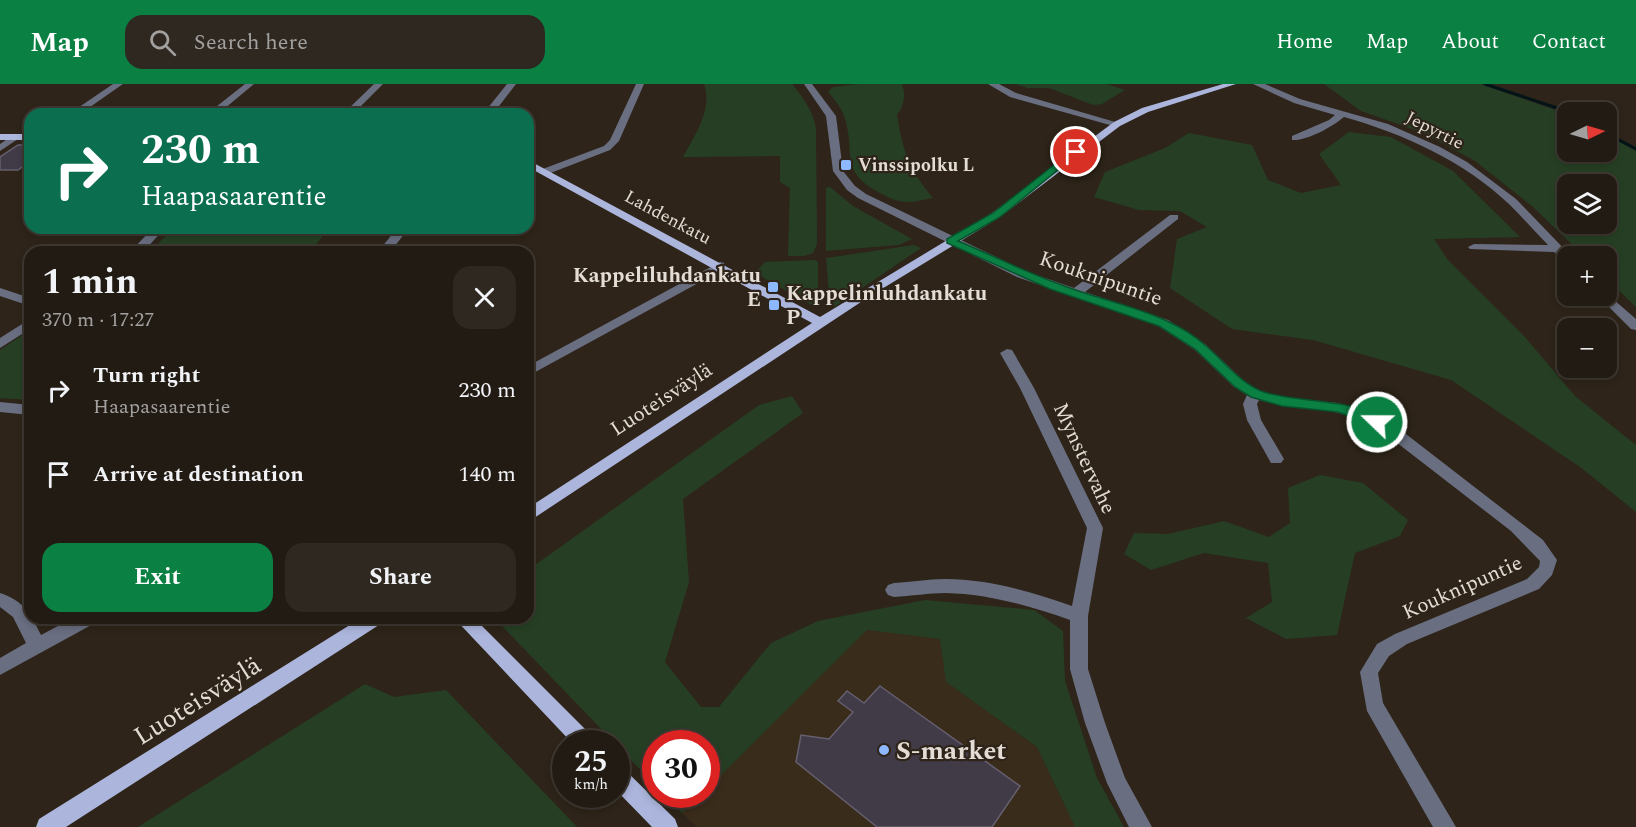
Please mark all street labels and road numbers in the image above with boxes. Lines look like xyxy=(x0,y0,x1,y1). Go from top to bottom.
street label: Jepyrtie xyxy=(1401,104,1469,157)
street label: Lahdenkatu xyxy=(620,183,716,252)
street label: Kouknipuntie xyxy=(1035,243,1167,315)
street label: Luoteisväylä xyxy=(604,354,720,445)
street label: Mynstervahe xyxy=(1044,397,1124,520)
street label: Kouknipuntie xyxy=(1397,547,1528,629)
street label: Luoteisväylä xyxy=(126,646,269,756)

